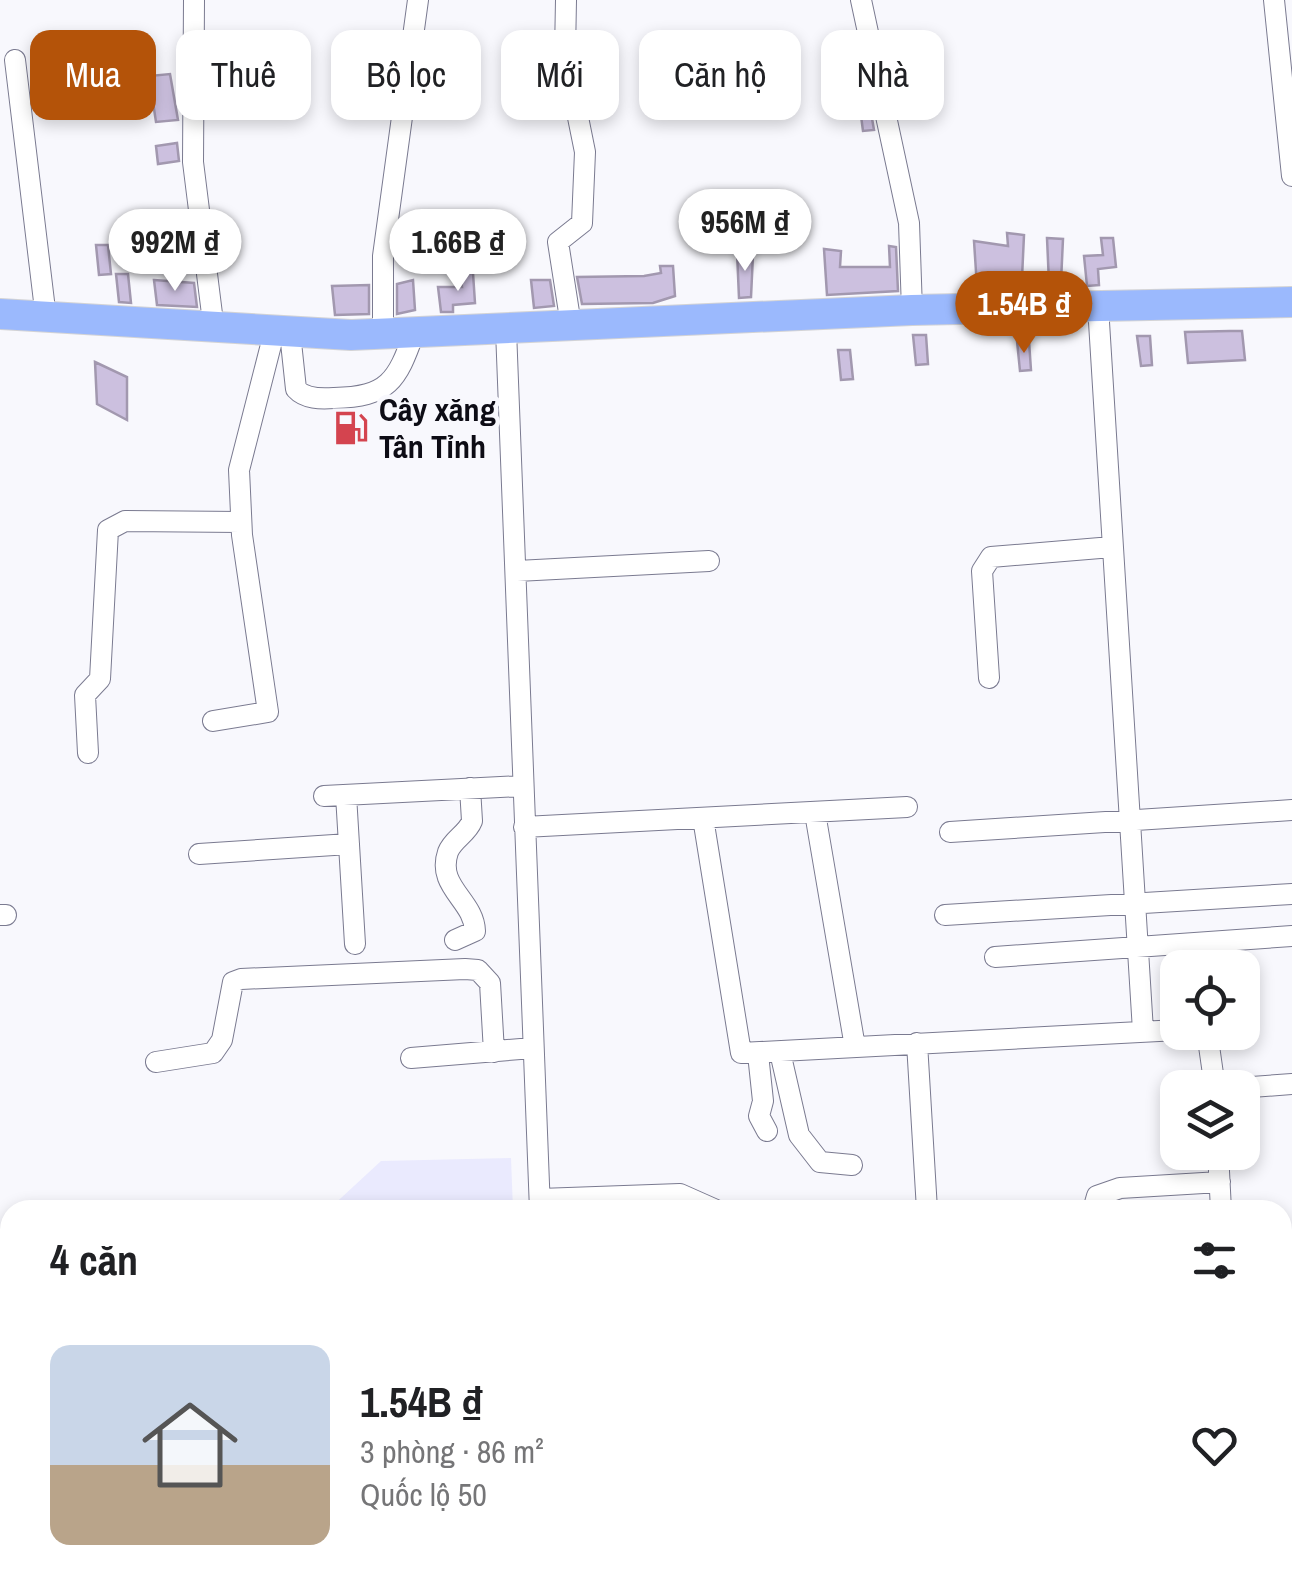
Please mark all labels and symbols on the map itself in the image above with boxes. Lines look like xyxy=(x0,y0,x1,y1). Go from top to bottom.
pin: 956M ₫ xyxy=(664,189,826,274)
pin: 992M ₫ xyxy=(94,209,256,294)
pin: 1.66B ₫ xyxy=(366,209,550,294)
pin: 1.54B ₫ xyxy=(932,271,1116,356)
place label: Cây xăng Tân Tỉnh xyxy=(379,388,496,468)
fuel station icon: Cây xăng Tân Tỉnh xyxy=(332,409,370,447)

